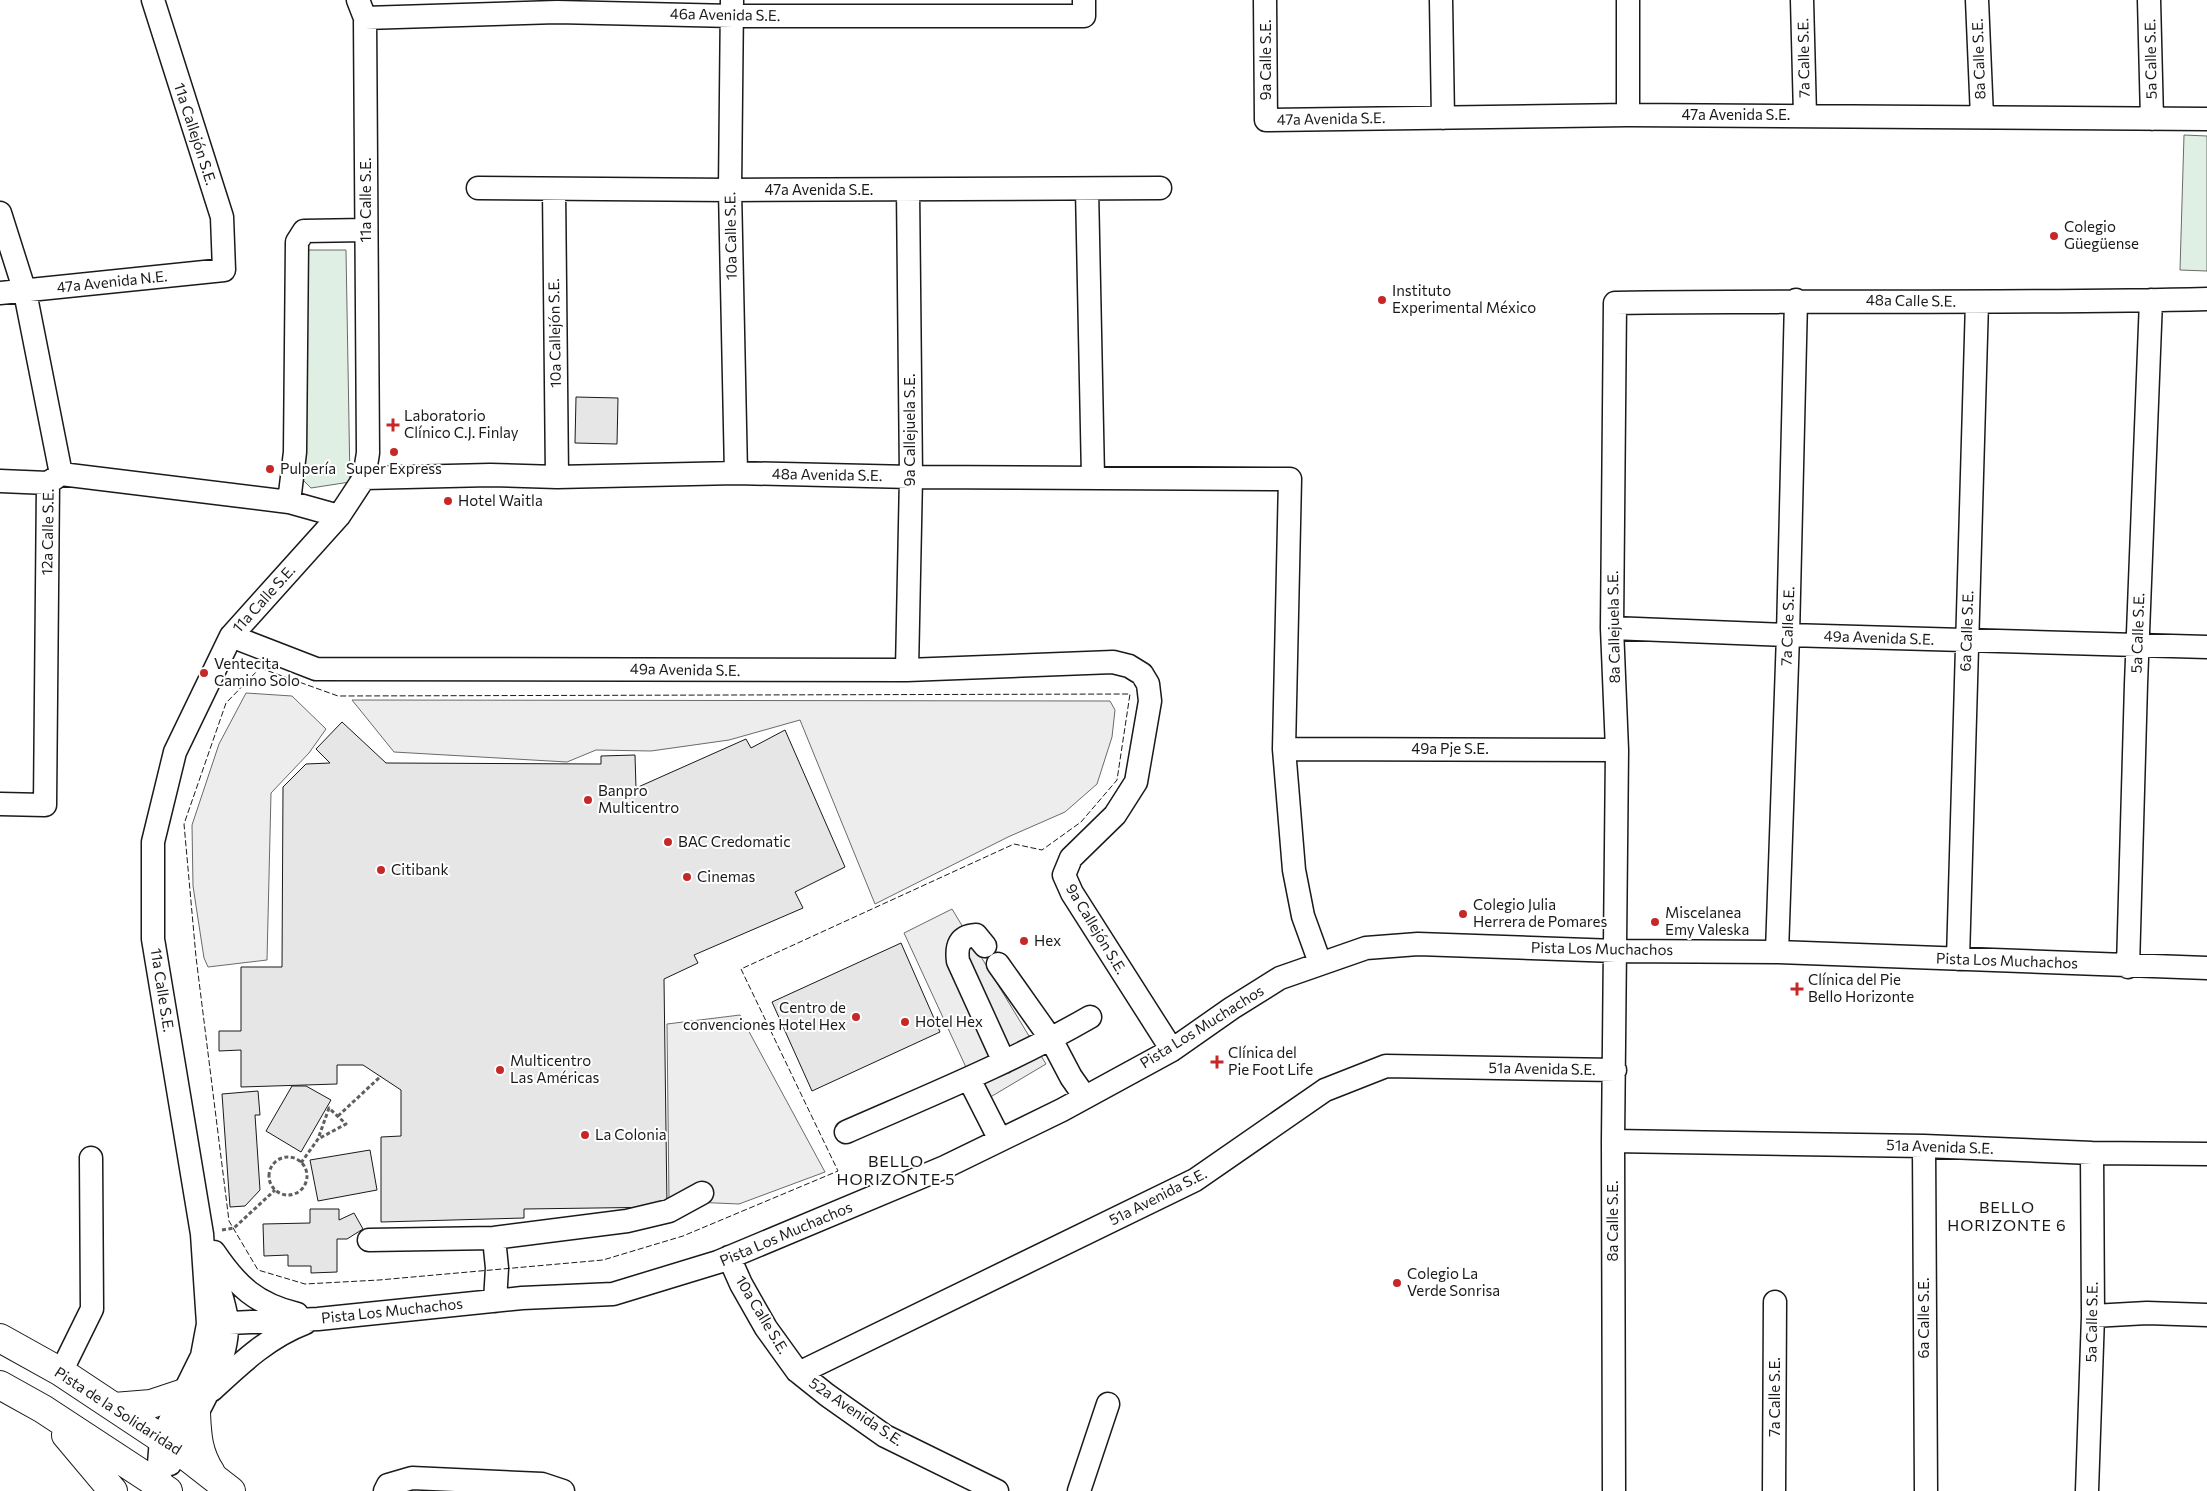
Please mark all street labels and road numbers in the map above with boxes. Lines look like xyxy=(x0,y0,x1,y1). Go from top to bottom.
street label: 46a Avenida S.E. xyxy=(670,4,780,24)
street label: 7a Calle S.E. xyxy=(1793,18,1813,98)
street label: 8a Calle S.E. xyxy=(1968,18,1988,100)
street label: 9a Calle S.E. xyxy=(1256,19,1274,101)
street label: 5a Calle S.E. xyxy=(2140,19,2160,99)
street label: 11a Callejón S.E. xyxy=(171,80,221,187)
street label: 47a Avenida S.E. xyxy=(1682,105,1790,123)
street label: 47a Avenida S.E. xyxy=(1276,108,1386,128)
street label: 11a Calle S.E. xyxy=(356,158,374,242)
street label: 47a Avenida S.E. xyxy=(765,180,873,198)
street label: 10a Calle S.E. xyxy=(720,192,740,280)
street label: 47a Avenida N.E. xyxy=(56,266,168,296)
street label: 10a Callejón S.E. xyxy=(544,278,564,388)
street label: 48a Calle S.E. xyxy=(1866,290,1956,310)
street label: 9a Callejuela S.E. xyxy=(900,374,918,486)
street label: 48a Avenida S.E. xyxy=(772,464,882,484)
street label: 12a Calle S.E. xyxy=(37,488,57,576)
street label: 11a Calle S.E. xyxy=(228,561,298,636)
street label: 8a Callejuela S.E. xyxy=(1603,570,1623,684)
street label: 7a Calle S.E. xyxy=(1777,586,1797,666)
street label: 6a Calle S.E. xyxy=(1956,590,1976,672)
street label: 5a Calle S.E. xyxy=(2127,592,2147,674)
street label: 49a Avenida S.E. xyxy=(1823,626,1935,648)
street label: 49a Avenida S.E. xyxy=(630,659,740,679)
street label: 49a Pje S.E. xyxy=(1411,739,1489,757)
street label: 9a Callejón S.E. xyxy=(1063,880,1131,977)
street label: Pista Los Muchachos xyxy=(1531,938,1673,958)
street label: 11a Calle S.E. xyxy=(147,947,179,1033)
street label: Pista Los Muchachos xyxy=(1936,949,2079,971)
street label: Pista Los Muchachos xyxy=(1136,981,1267,1071)
street label: 51a Avenida S.E. xyxy=(1488,1058,1596,1078)
street label: 51a Avenida S.E. xyxy=(1886,1135,1994,1157)
street label: 51a Avenida S.E. xyxy=(1106,1164,1210,1229)
street label: 8a Calle S.E. xyxy=(1603,1180,1621,1262)
street label: Pista Los Muchachos xyxy=(717,1197,855,1269)
street label: 10a Calle S.E. xyxy=(732,1272,793,1357)
street label: 6a Calle S.E. xyxy=(1914,1277,1932,1359)
street label: 5a Calle S.E. xyxy=(2081,1282,2101,1362)
street label: Pista Los Muchachos xyxy=(320,1294,464,1326)
street label: 7a Calle S.E. xyxy=(1765,1357,1783,1437)
street label: Pista de la Solidaridad xyxy=(52,1362,185,1458)
street label: 52a Avenida S.E. xyxy=(806,1373,907,1449)

